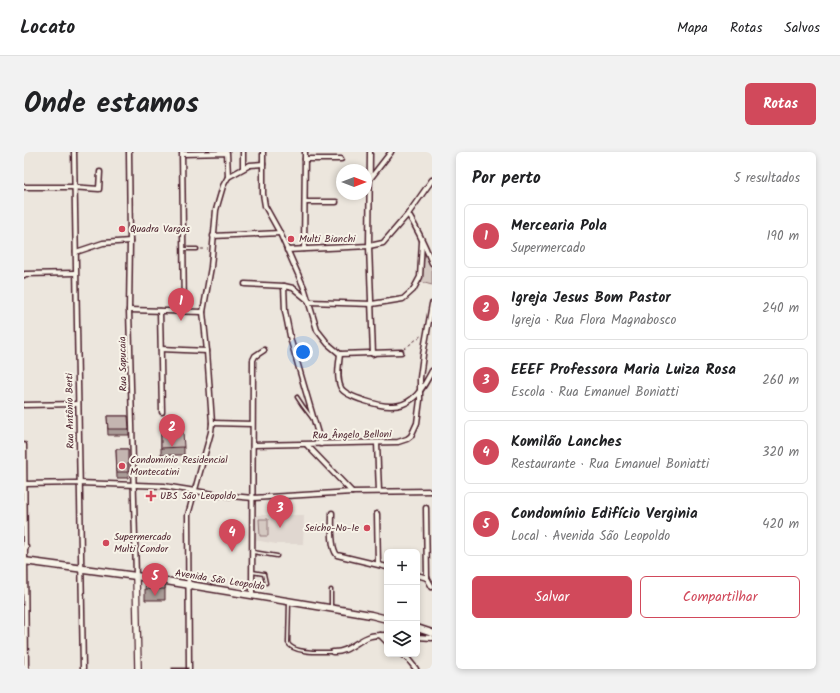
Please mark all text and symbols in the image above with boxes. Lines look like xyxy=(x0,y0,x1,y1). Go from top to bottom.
text: Locato xyxy=(20,13,75,43)
text: Mapa xyxy=(677,17,708,39)
text: Rotas xyxy=(730,17,762,39)
text: Salvos xyxy=(784,17,820,39)
text: Onde estamos xyxy=(24,82,199,127)
button: Rotas xyxy=(745,83,816,125)
north arrow xyxy=(336,164,372,200)
text: Por perto xyxy=(472,165,541,192)
text: 5 resultados xyxy=(734,168,800,189)
text: Mercearia Pola xyxy=(511,214,607,238)
place label: Quadra Vargas xyxy=(130,221,191,237)
marker: Quadra Vargas xyxy=(117,224,127,234)
text: 1 xyxy=(484,226,488,247)
text: 190 m xyxy=(767,226,799,247)
place label: Multi Bianchi xyxy=(299,231,356,247)
marker: Multi Bianchi xyxy=(286,234,296,244)
text: Supermercado xyxy=(511,238,585,259)
text: Igreja Jesus Bom Pastor xyxy=(511,286,671,310)
pin: 1 xyxy=(168,288,194,321)
text: 2 xyxy=(482,298,490,319)
text: 240 m xyxy=(762,298,799,319)
text: Igreja · Rua Flora Magnabosco xyxy=(511,310,676,331)
street label: Rua Sapucaia xyxy=(115,336,131,392)
your location xyxy=(293,342,313,362)
text: EEEF Professora Maria Luiza Rosa xyxy=(511,358,736,382)
text: 3 xyxy=(482,370,490,391)
text: 260 m xyxy=(762,370,799,391)
street label: Rua Antônio Berti xyxy=(61,372,79,449)
text: Escola · Rua Emanuel Boniatti xyxy=(511,382,679,403)
pin: 2 xyxy=(159,414,185,447)
street label: Rua Ângelo Belloni xyxy=(312,426,392,444)
text: Komilão Lanches xyxy=(511,430,622,454)
text: 4 xyxy=(482,442,490,463)
text: 320 m xyxy=(762,442,799,463)
place label: Condomínio Residencial Montecatini xyxy=(130,452,228,480)
text: Restaurante · Rua Emanuel Boniatti xyxy=(511,454,709,475)
marker: Condomínio Residencial Montecatini xyxy=(117,461,127,471)
place label: UBS São Leopoldo xyxy=(160,488,236,504)
marker: UBS São Leopoldo xyxy=(145,490,157,502)
pin: 3 xyxy=(267,495,293,528)
text: Condomínio Edifício Verginia xyxy=(511,502,698,526)
text: 5 xyxy=(483,514,489,535)
text: 420 m xyxy=(762,514,799,535)
pin: 4 xyxy=(219,519,245,552)
place label: Seicho-No-Ie xyxy=(304,520,359,536)
marker: Seicho-No-Ie xyxy=(362,523,372,533)
text: Local · Avenida São Leopoldo xyxy=(511,526,670,547)
place label: Supermercado Multi Condor xyxy=(114,529,172,557)
marker: Supermercado Multi Condor xyxy=(101,538,111,548)
map controls xyxy=(384,549,420,657)
button: + xyxy=(384,549,420,585)
pin: 5 xyxy=(142,563,168,596)
street label: Avenida São Leopoldo xyxy=(174,565,266,595)
button: Salvar xyxy=(472,576,632,618)
button: Compartilhar xyxy=(640,576,800,618)
button: − xyxy=(384,585,420,621)
button: layers xyxy=(384,621,420,657)

